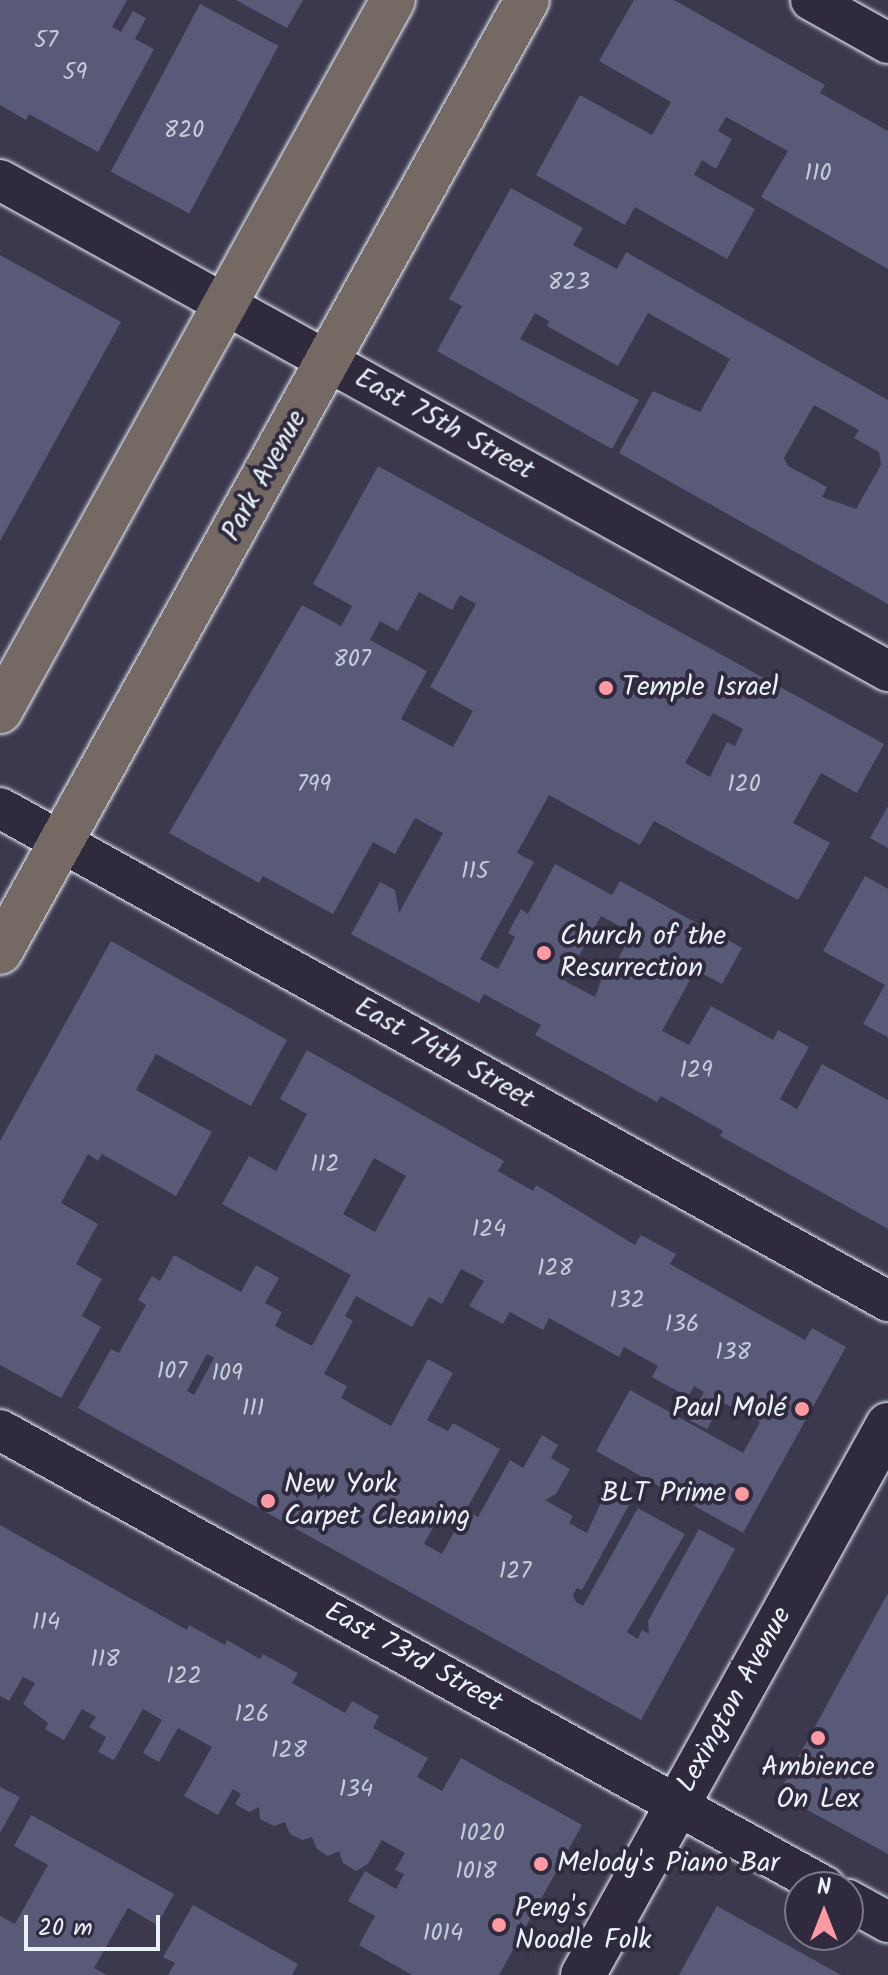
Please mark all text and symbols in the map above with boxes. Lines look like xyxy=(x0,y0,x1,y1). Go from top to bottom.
house number: 57 xyxy=(34,27,58,55)
house number: 59 xyxy=(63,59,87,87)
house number: 820 xyxy=(164,117,204,145)
house number: 110 xyxy=(804,160,832,188)
house number: 823 xyxy=(548,269,590,297)
street label: East 75th Street xyxy=(349,362,539,488)
street label: Park Avenue xyxy=(215,405,315,547)
house number: 807 xyxy=(333,646,371,674)
place label: Temple Israel xyxy=(622,671,778,705)
marker: Temple Israel xyxy=(597,679,615,697)
house number: 799 xyxy=(297,771,331,799)
house number: 120 xyxy=(727,771,761,799)
house number: 115 xyxy=(461,858,489,886)
place label: Church of the Resurrection xyxy=(560,920,726,986)
marker: Church of the Resurrection xyxy=(535,944,553,962)
street label: East 74th Street xyxy=(348,991,540,1117)
house number: 129 xyxy=(679,1057,713,1085)
house number: 112 xyxy=(310,1151,340,1179)
house number: 124 xyxy=(472,1216,506,1244)
house number: 128 xyxy=(537,1255,573,1283)
house number: 132 xyxy=(609,1287,645,1315)
house number: 136 xyxy=(665,1311,699,1339)
house number: 138 xyxy=(715,1339,751,1367)
house number: 107 xyxy=(157,1358,187,1386)
house number: 109 xyxy=(211,1360,243,1388)
place label: Paul Molé xyxy=(672,1392,786,1426)
house number: 111 xyxy=(242,1395,264,1423)
marker: Paul Molé xyxy=(793,1400,811,1418)
place label: New York Carpet Cleaning xyxy=(284,1468,470,1534)
place label: BLT Prime xyxy=(601,1477,726,1511)
marker: BLT Prime xyxy=(733,1485,751,1503)
marker: New York Carpet Cleaning xyxy=(259,1492,277,1510)
house number: 127 xyxy=(499,1558,531,1586)
street label: East 73rd Street xyxy=(318,1595,508,1721)
street label: Lexington Avenue xyxy=(670,1601,800,1799)
house number: 114 xyxy=(32,1609,60,1637)
house number: 118 xyxy=(90,1646,120,1674)
house number: 122 xyxy=(166,1663,202,1691)
house number: 126 xyxy=(235,1701,269,1729)
marker: Ambience On Lex xyxy=(809,1729,827,1747)
house number: 128 xyxy=(271,1737,307,1765)
place label: Ambience On Lex xyxy=(761,1751,875,1817)
house number: 134 xyxy=(339,1776,373,1804)
house number: 1020 xyxy=(459,1820,505,1848)
place label: Melody's Piano Bar xyxy=(557,1847,780,1881)
marker: Melody's Piano Bar xyxy=(532,1855,550,1873)
house number: 1018 xyxy=(455,1858,497,1886)
north arrow xyxy=(784,1871,864,1951)
text: N xyxy=(817,1871,831,1906)
place label: Peng's Noodle Folk xyxy=(515,1892,651,1958)
scale bar xyxy=(28,1899,164,1949)
text: 20 m xyxy=(38,1909,93,1948)
marker: Peng's Noodle Folk xyxy=(490,1916,508,1934)
house number: 1014 xyxy=(423,1920,463,1948)

